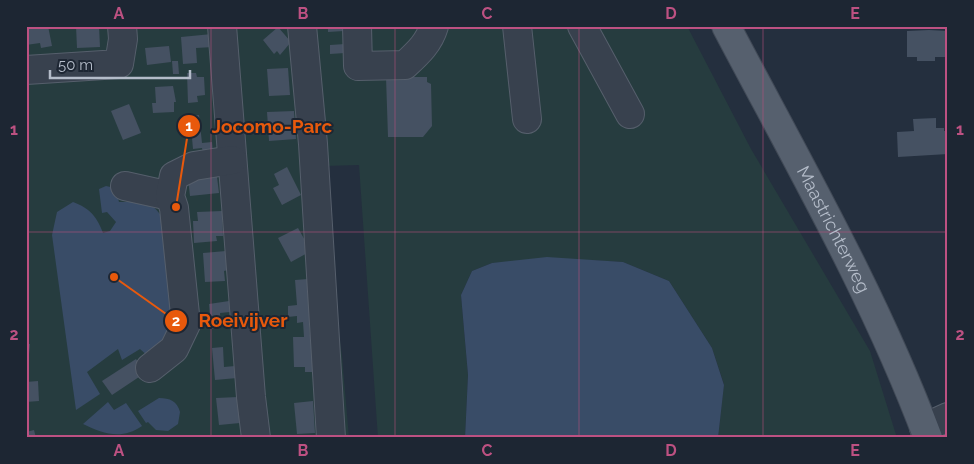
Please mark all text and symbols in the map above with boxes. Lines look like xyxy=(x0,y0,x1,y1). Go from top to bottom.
text: A xyxy=(114,4,125,23)
text: B xyxy=(298,4,309,23)
text: C xyxy=(482,4,493,23)
text: D xyxy=(665,4,677,23)
text: E xyxy=(850,4,860,23)
scale bar xyxy=(50,48,190,80)
text: 50 m xyxy=(58,56,93,74)
callout: Jocomo-Parc xyxy=(177,109,342,143)
text: Jocomo-Parc xyxy=(212,115,333,137)
text: 1 xyxy=(185,117,193,135)
text: 1 xyxy=(10,120,18,139)
text: 1 xyxy=(956,120,964,139)
street label: Maastrichterweg xyxy=(793,162,875,296)
callout: Roeivijver xyxy=(164,304,298,338)
text: Roeivijver xyxy=(198,309,288,331)
text: 2 xyxy=(172,312,180,330)
text: 2 xyxy=(9,325,19,344)
text: 2 xyxy=(955,325,965,344)
text: A xyxy=(114,441,125,460)
text: B xyxy=(298,441,309,460)
text: C xyxy=(482,441,493,460)
text: D xyxy=(665,441,677,460)
text: E xyxy=(850,441,860,460)

